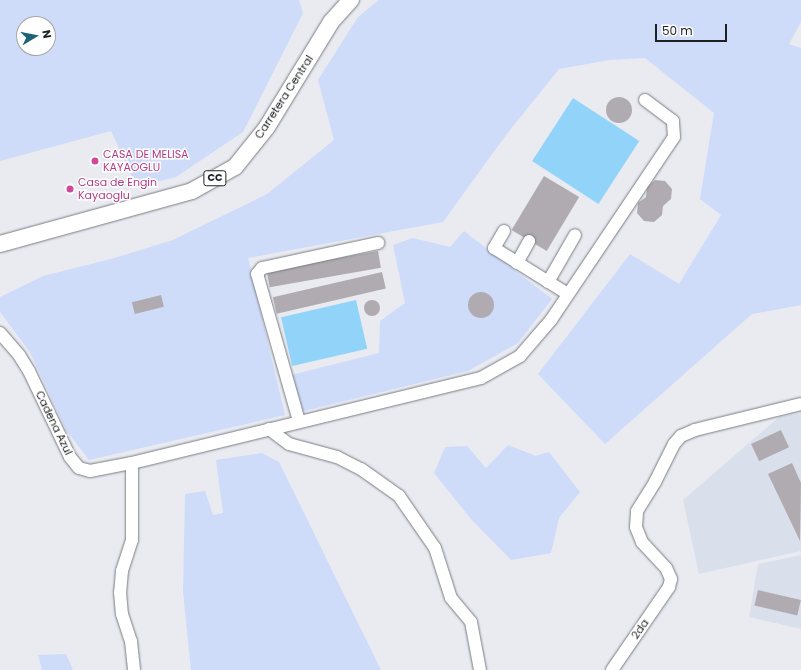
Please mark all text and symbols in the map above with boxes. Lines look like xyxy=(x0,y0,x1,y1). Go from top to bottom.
north arrow xyxy=(16,16,56,56)
scale bar xyxy=(657,16,729,42)
text: 50 m xyxy=(662,22,693,39)
text: N xyxy=(38,29,55,40)
street label: Carretera Central xyxy=(252,53,316,141)
place label: CASA DE MELISA KAYAOGLU xyxy=(103,148,189,174)
marker: CASA DE MELISA KAYAOGLU xyxy=(90,156,100,166)
road number: CC xyxy=(203,170,227,186)
place label: Casa de Engin Kayaoglu xyxy=(78,176,157,202)
marker: Casa de Engin Kayaoglu xyxy=(65,184,75,194)
street label: Cadena Azul xyxy=(33,389,75,457)
street label: 2da xyxy=(629,617,651,641)

